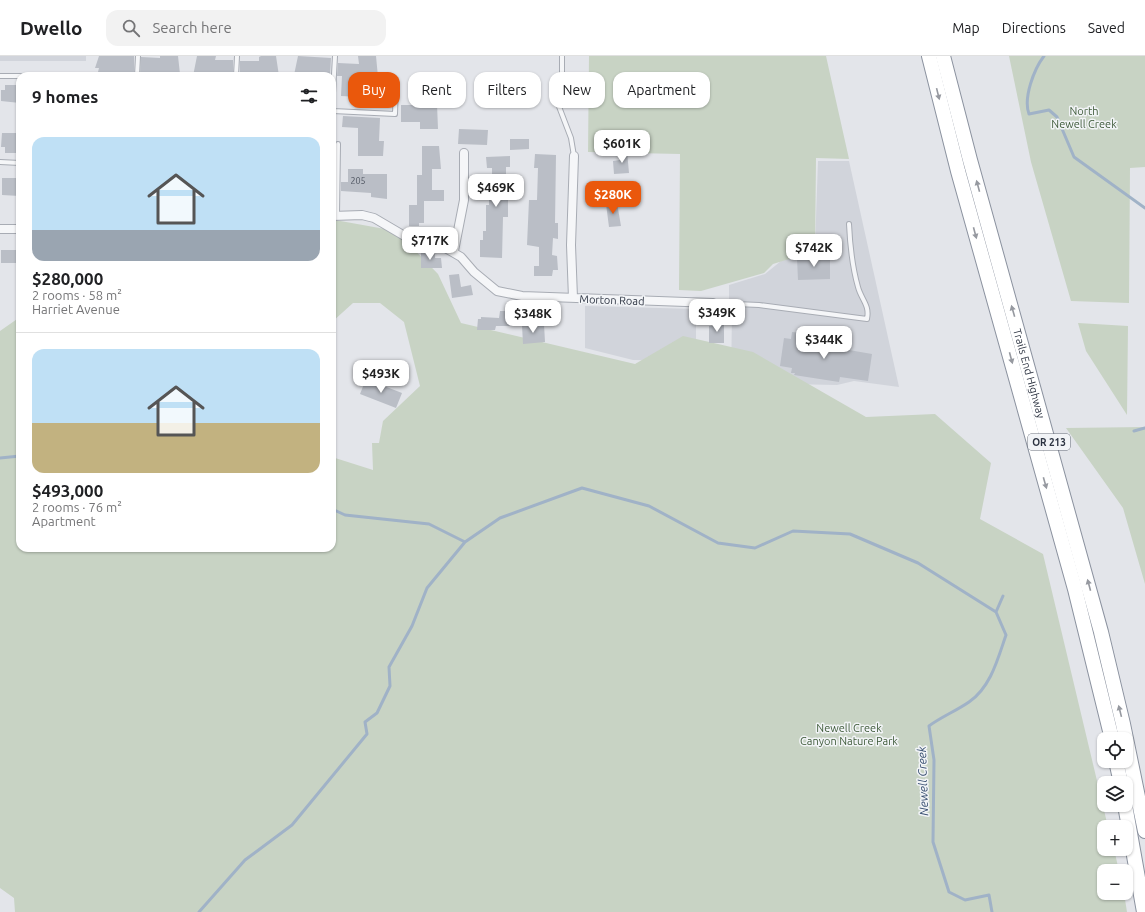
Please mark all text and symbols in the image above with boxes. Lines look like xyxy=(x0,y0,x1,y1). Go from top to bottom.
search box xyxy=(106,10,386,46)
text: Dwello xyxy=(20,17,82,39)
icon: search xyxy=(120,17,142,39)
text: Search here xyxy=(152,19,232,36)
text: Map xyxy=(952,20,980,36)
text: Directions xyxy=(1002,20,1066,36)
text: Saved xyxy=(1088,20,1125,36)
chip: Buy xyxy=(348,72,400,108)
chip: Rent xyxy=(408,72,466,108)
chip: Filters xyxy=(474,72,541,108)
chip: New xyxy=(549,72,605,108)
chip: Apartment xyxy=(613,72,710,108)
icon: filters xyxy=(298,85,320,107)
text: 9 homes xyxy=(32,87,98,106)
one-way arrow xyxy=(936,88,942,100)
park label: North Newell Creek xyxy=(1051,105,1117,130)
pin: $601K xyxy=(594,130,650,164)
text: $601K xyxy=(603,136,641,150)
icon: home xyxy=(140,163,212,235)
pin: $469K xyxy=(468,174,524,208)
house number: 205 xyxy=(350,176,366,186)
text: $469K xyxy=(477,180,515,194)
one-way arrow xyxy=(974,180,980,192)
pin: $280K xyxy=(585,181,641,215)
text: $280K xyxy=(594,187,632,201)
pin: $717K xyxy=(402,227,458,261)
one-way arrow xyxy=(973,227,979,239)
text: $717K xyxy=(411,233,449,247)
pin: $742K xyxy=(786,234,842,268)
text: $742K xyxy=(795,240,833,254)
text: $280,000 xyxy=(32,269,103,288)
text: 2 rooms · 58 m² xyxy=(32,288,122,302)
street label: Morton Road xyxy=(579,293,645,307)
pin: $349K xyxy=(689,299,745,333)
pin: $348K xyxy=(505,300,561,334)
text: Harriet Avenue xyxy=(32,302,120,316)
text: $349K xyxy=(698,305,736,319)
one-way arrow xyxy=(1009,305,1015,317)
text: $348K xyxy=(514,306,552,320)
pin: $344K xyxy=(796,326,852,360)
street label: Trails End Highway xyxy=(1011,327,1048,420)
text: $344K xyxy=(805,332,843,346)
one-way arrow xyxy=(1008,352,1014,364)
pin: $493K xyxy=(353,360,409,394)
text: $493K xyxy=(362,366,400,380)
icon: home xyxy=(140,375,212,447)
road number: OR 213 xyxy=(1028,434,1070,450)
one-way arrow xyxy=(1043,477,1049,490)
text: $493,000 xyxy=(32,481,103,500)
text: 2 rooms · 76 m² xyxy=(32,500,122,514)
text: Apartment xyxy=(32,514,96,528)
one-way arrow xyxy=(1085,579,1091,591)
one-way arrow xyxy=(1117,705,1123,717)
park label: Newell Creek Canyon Nature Park xyxy=(800,722,898,747)
map controls xyxy=(1097,732,1133,900)
button: locate xyxy=(1097,732,1133,768)
water label: Newell Creek xyxy=(915,745,930,816)
button: layers xyxy=(1097,776,1133,812)
button: + xyxy=(1097,820,1133,856)
button: − xyxy=(1097,864,1133,900)

